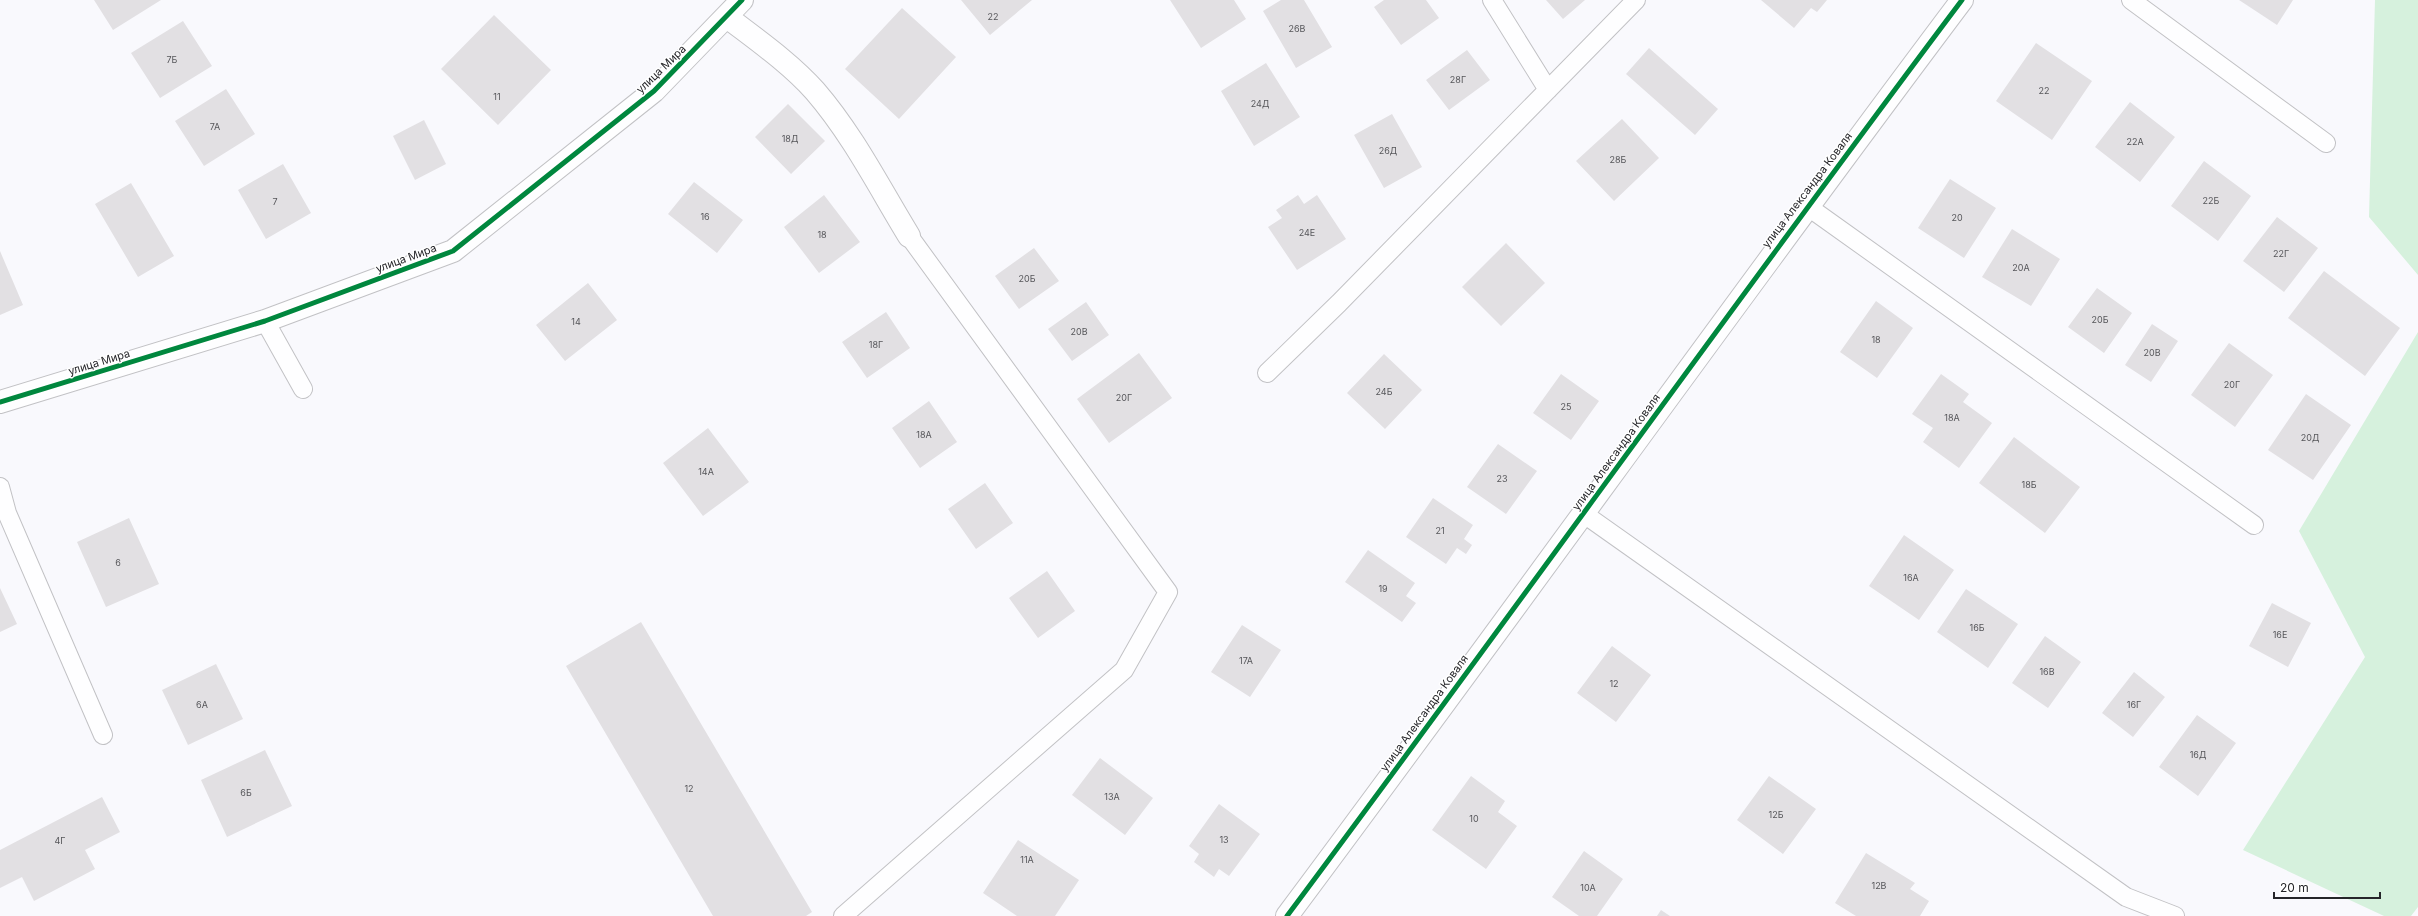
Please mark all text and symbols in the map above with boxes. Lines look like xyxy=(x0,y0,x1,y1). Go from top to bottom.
house number: 22 xyxy=(988,11,998,22)
house number: 26В xyxy=(1289,23,1306,34)
street label: улица Мира xyxy=(633,42,689,96)
house number: 7Б xyxy=(167,54,178,65)
house number: 28Г xyxy=(1450,74,1466,85)
house number: 22 xyxy=(2039,85,2049,96)
house number: 11 xyxy=(493,91,501,102)
house number: 24Д xyxy=(1251,98,1269,109)
house number: 7А xyxy=(210,121,220,132)
street label: улица Александра Коваля xyxy=(1759,130,1855,250)
house number: 18Д xyxy=(782,133,798,144)
house number: 22А xyxy=(2126,136,2144,147)
house number: 26Д xyxy=(1379,145,1397,156)
house number: 28Б xyxy=(1610,154,1627,165)
house number: 22Б xyxy=(2203,195,2220,206)
house number: 7 xyxy=(272,196,278,207)
house number: 16 xyxy=(700,211,710,222)
house number: 20 xyxy=(1951,212,1963,223)
house number: 24Е xyxy=(1299,227,1315,238)
house number: 18 xyxy=(817,229,827,240)
street label: улица Мира xyxy=(374,241,438,275)
house number: 22Г xyxy=(2273,248,2289,259)
house number: 20А xyxy=(2012,262,2030,273)
house number: 20Б xyxy=(1019,273,1036,284)
house number: 20Б xyxy=(2092,314,2109,325)
house number: 14 xyxy=(571,316,581,327)
house number: 20В xyxy=(1070,326,1088,337)
house number: 18 xyxy=(1871,334,1881,345)
house number: 18Г xyxy=(869,339,883,350)
street label: улица Мира xyxy=(66,346,132,378)
house number: 20В xyxy=(2143,347,2161,358)
house number: 20Г xyxy=(2224,379,2240,390)
house number: 24Б xyxy=(1376,386,1393,397)
street label: улица Александра Коваля xyxy=(1569,391,1663,513)
house number: 20Г xyxy=(1116,392,1132,403)
house number: 25 xyxy=(1561,401,1571,412)
house number: 18А xyxy=(1944,412,1960,423)
house number: 18А xyxy=(916,429,932,440)
house number: 20Д xyxy=(2301,432,2319,443)
house number: 14А xyxy=(698,466,714,477)
house number: 23 xyxy=(1496,473,1508,484)
house number: 18Б xyxy=(2021,479,2037,490)
house number: 21 xyxy=(1435,525,1445,536)
house number: 6 xyxy=(115,557,121,568)
house number: 16А xyxy=(1903,572,1919,583)
house number: 19 xyxy=(1378,583,1388,594)
house number: 16Б xyxy=(1969,622,1985,633)
house number: 16Е xyxy=(2273,629,2287,640)
street label: улица Александра Коваля xyxy=(1377,652,1471,774)
house number: 17А xyxy=(1239,655,1253,666)
house number: 16В xyxy=(2039,666,2055,677)
house number: 12 xyxy=(1609,678,1619,689)
house number: 6А xyxy=(196,699,208,710)
house number: 16Г xyxy=(2127,699,2141,710)
house number: 16Д xyxy=(2190,749,2206,760)
house number: 12 xyxy=(684,783,694,794)
house number: 6Б xyxy=(240,787,252,798)
house number: 13А xyxy=(1104,791,1120,802)
house number: 12Б xyxy=(1769,809,1784,820)
house number: 10 xyxy=(1469,813,1479,824)
house number: 13 xyxy=(1219,834,1229,845)
house number: 4Г xyxy=(54,835,66,846)
house number: 11А xyxy=(1020,854,1034,865)
scale bar xyxy=(2274,874,2380,900)
house number: 12В xyxy=(1871,880,1887,891)
text: 20 m xyxy=(2280,880,2309,895)
house number: 10А xyxy=(1580,882,1596,893)

